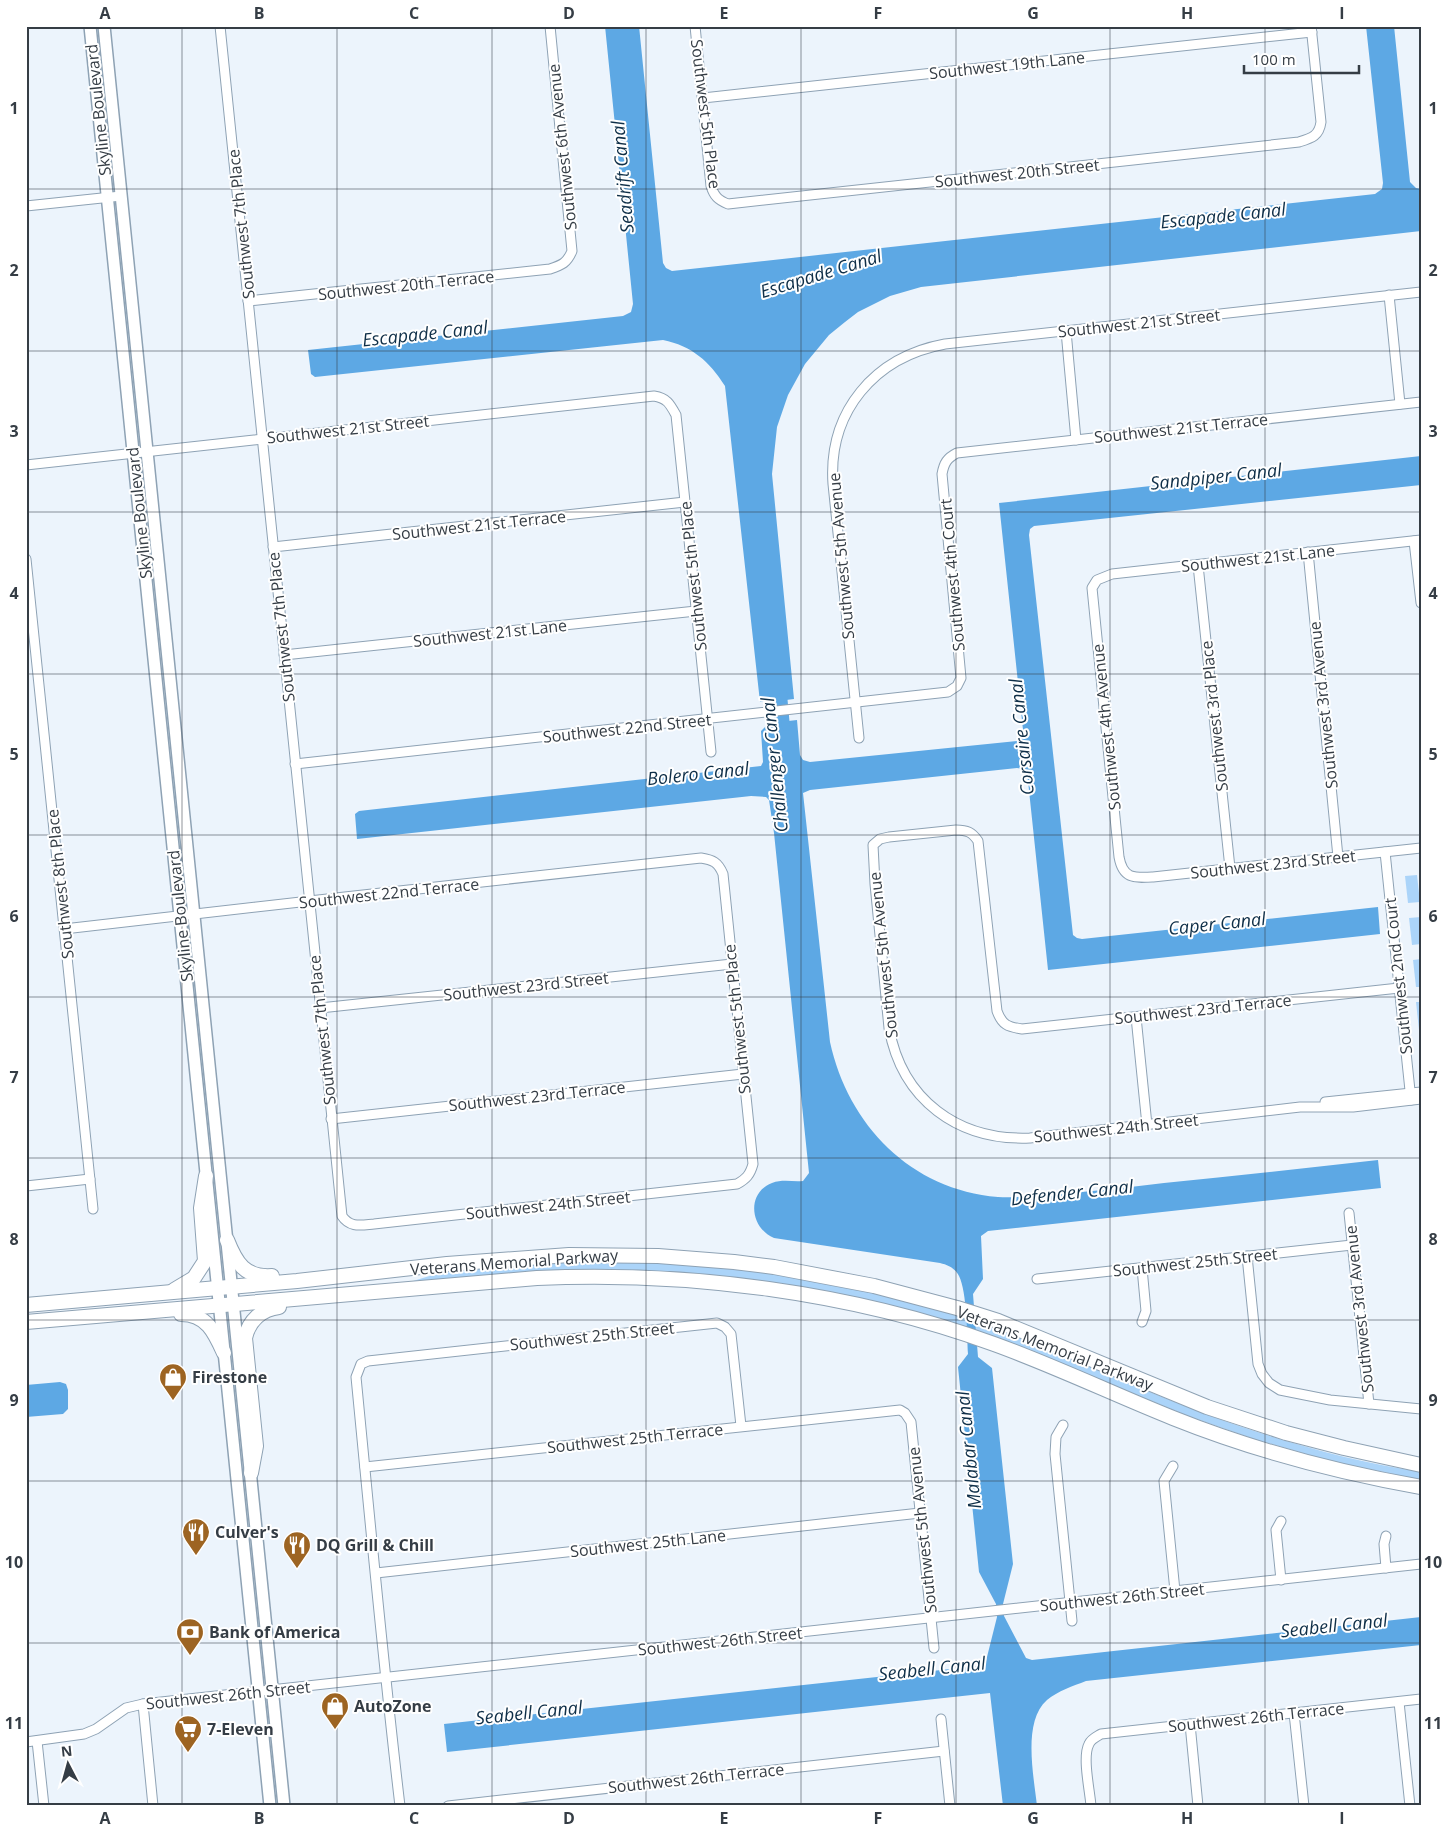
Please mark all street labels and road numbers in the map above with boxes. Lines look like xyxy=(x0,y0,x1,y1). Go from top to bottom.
street label: Southwest 5th Place xyxy=(686,38,726,190)
street label: Skyline Boulevard xyxy=(80,43,116,177)
street label: Southwest 19th Lane xyxy=(928,46,1086,84)
street label: Southwest 6th Avenue xyxy=(542,63,582,231)
street label: Southwest 7th Place xyxy=(222,148,260,300)
street label: Southwest 20th Street xyxy=(934,153,1101,193)
street label: Southwest 20th Terrace xyxy=(317,265,495,305)
street label: Southwest 21st Street xyxy=(1057,304,1222,342)
street label: Southwest 21st Terrace xyxy=(1093,408,1269,448)
street label: Southwest 21st Street xyxy=(266,410,431,448)
street label: Skyline Boulevard xyxy=(121,446,157,580)
street label: Southwest 5th Avenue xyxy=(823,472,859,640)
street label: Southwest 4th Court xyxy=(934,497,970,652)
street label: Southwest 5th Place xyxy=(674,500,712,652)
street label: Southwest 21st Terrace xyxy=(391,505,567,545)
street label: Southwest 21st Lane xyxy=(1180,539,1336,577)
street label: Southwest 7th Place xyxy=(262,551,300,703)
street label: Southwest 21st Lane xyxy=(412,614,568,652)
street label: Southwest 3rd Avenue xyxy=(1303,620,1343,790)
street label: Southwest 3rd Place xyxy=(1195,640,1233,792)
street label: Southwest 4th Avenue xyxy=(1086,643,1126,811)
street label: Southwest 22nd Street xyxy=(542,708,713,748)
street label: Southwest 8th Place xyxy=(41,808,79,960)
street label: Southwest 23rd Street xyxy=(1189,844,1357,884)
street label: Skyline Boulevard xyxy=(162,849,198,983)
street label: Southwest 5th Avenue xyxy=(863,871,903,1039)
street label: Southwest 22nd Terrace xyxy=(298,873,480,913)
street label: Southwest 2nd Court xyxy=(1379,896,1417,1055)
street label: Southwest 5th Place xyxy=(718,943,756,1095)
street label: Southwest 7th Place xyxy=(303,954,341,1106)
street label: Southwest 23rd Street xyxy=(442,966,610,1006)
street label: Southwest 23rd Terrace xyxy=(1113,989,1293,1029)
street label: Southwest 23rd Terrace xyxy=(447,1076,627,1116)
street label: Southwest 24th Street xyxy=(1033,1108,1200,1148)
street label: Southwest 24th Street xyxy=(465,1185,632,1225)
street label: Southwest 3rd Avenue xyxy=(1339,1224,1379,1394)
street label: Southwest 25th Street xyxy=(1112,1242,1279,1282)
street label: Veterans Memorial Parkway xyxy=(409,1244,620,1280)
street label: Veterans Memorial Parkway xyxy=(954,1300,1157,1396)
street label: Southwest 25th Street xyxy=(509,1316,676,1356)
street label: Southwest 25th Terrace xyxy=(546,1418,724,1458)
street label: Southwest 5th Avenue xyxy=(902,1446,942,1614)
street label: Southwest 25th Lane xyxy=(569,1524,727,1562)
street label: Southwest 26th Street xyxy=(1039,1577,1206,1617)
street label: Southwest 26th Street xyxy=(637,1621,804,1661)
street label: Southwest 26th Street xyxy=(145,1675,312,1715)
street label: Southwest 26th Terrace xyxy=(1167,1697,1345,1737)
street label: Southwest 26th Terrace xyxy=(607,1758,785,1798)

